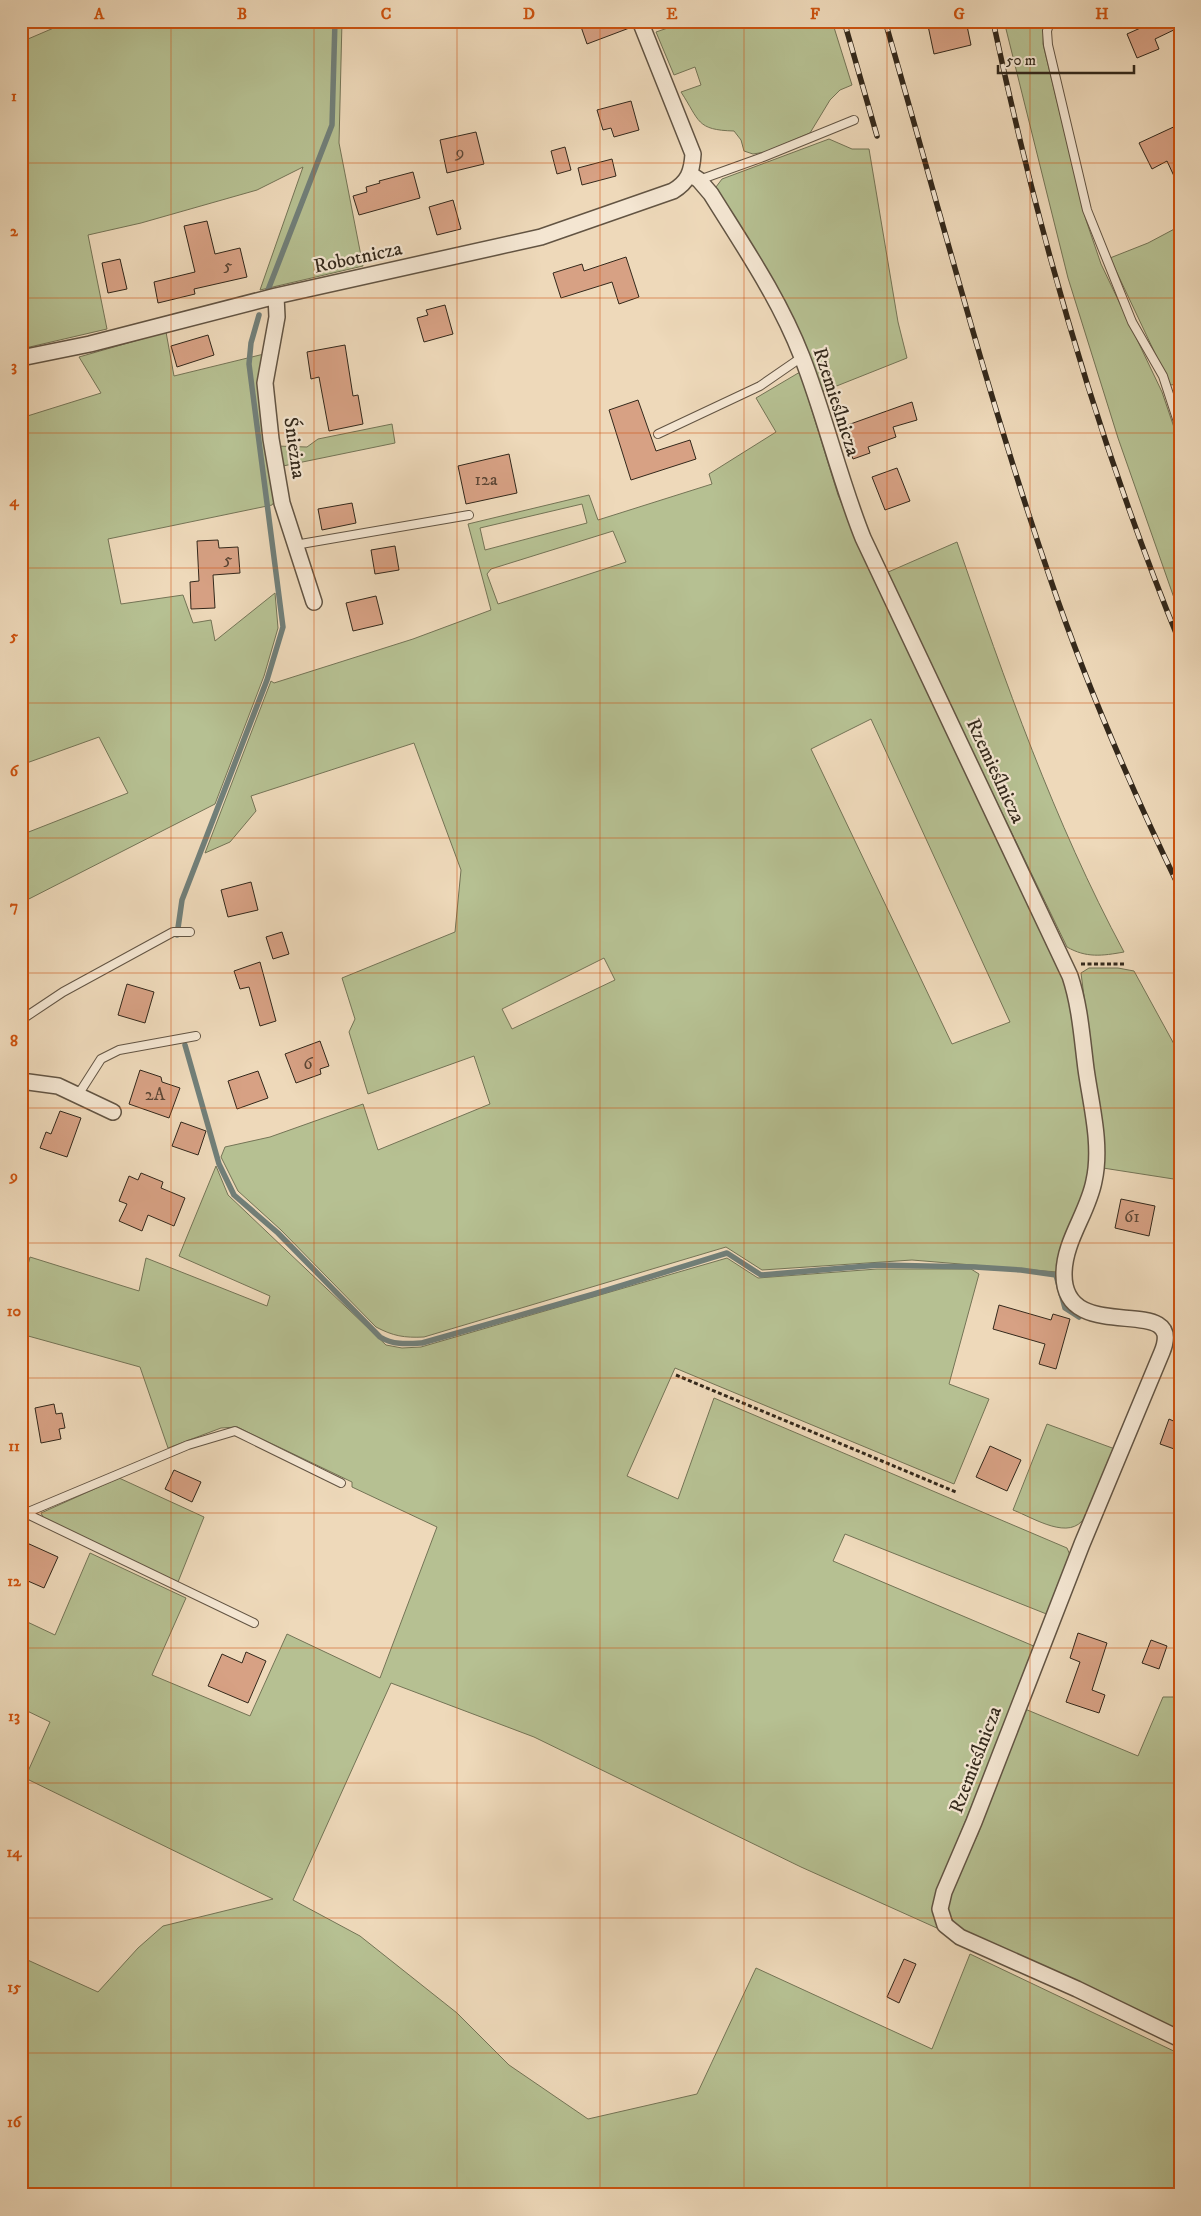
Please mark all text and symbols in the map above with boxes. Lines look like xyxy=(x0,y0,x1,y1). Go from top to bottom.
text: A xyxy=(93,4,105,24)
text: B xyxy=(237,4,247,24)
text: C xyxy=(381,4,391,24)
text: D xyxy=(523,4,535,24)
text: E xyxy=(666,4,678,24)
text: F xyxy=(810,4,820,24)
text: G xyxy=(953,4,965,24)
text: H xyxy=(1095,4,1109,24)
scale bar xyxy=(998,42,1135,74)
text: 50 m xyxy=(1006,51,1036,70)
text: 1 xyxy=(11,86,17,106)
house number: 9 xyxy=(455,142,464,164)
text: 2 xyxy=(10,221,19,241)
street label: Robotnicza xyxy=(311,236,405,280)
house number: 5 xyxy=(224,255,233,277)
street label: Rzemieślnicza xyxy=(807,344,865,460)
text: 3 xyxy=(11,356,17,376)
street label: Śnieżna xyxy=(277,415,312,481)
house number: 12a xyxy=(474,469,498,491)
text: 4 xyxy=(8,491,19,511)
house number: 5 xyxy=(224,549,233,571)
text: 5 xyxy=(9,626,18,646)
street label: Rzemieślnicza xyxy=(960,715,1030,828)
text: 6 xyxy=(10,761,20,781)
text: 7 xyxy=(10,896,18,916)
text: 8 xyxy=(10,1031,18,1051)
house number: 6 xyxy=(303,1053,313,1075)
house number: 2A xyxy=(145,1084,166,1106)
text: 9 xyxy=(9,1166,18,1186)
house number: 61 xyxy=(1124,1206,1140,1228)
text: 10 xyxy=(7,1301,22,1321)
text: 11 xyxy=(8,1436,20,1456)
text: 12 xyxy=(7,1571,22,1591)
street label: Rzemieślnicza xyxy=(944,1702,1008,1817)
text: 13 xyxy=(8,1706,20,1726)
text: 14 xyxy=(6,1842,22,1862)
text: 15 xyxy=(7,1977,21,1997)
text: 16 xyxy=(7,2112,23,2132)

